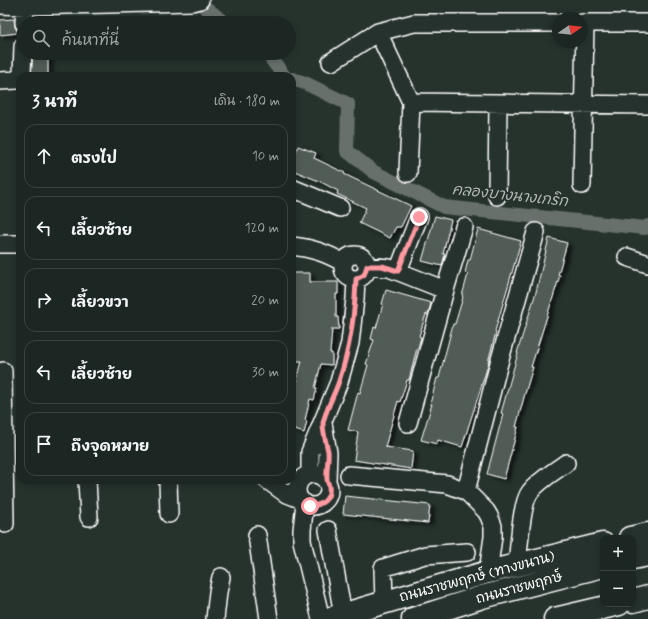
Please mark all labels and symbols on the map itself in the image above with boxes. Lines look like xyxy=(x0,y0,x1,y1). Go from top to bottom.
north arrow xyxy=(552,12,588,48)
water label: คลองบางนางเกริก xyxy=(451,180,570,212)
route end xyxy=(410,208,428,226)
route start xyxy=(301,497,319,515)
street label: ถนนราชพฤกษ์ (ทางขนาน) xyxy=(398,548,556,606)
street label: ถนนราชพฤกษ์ xyxy=(474,568,564,608)

